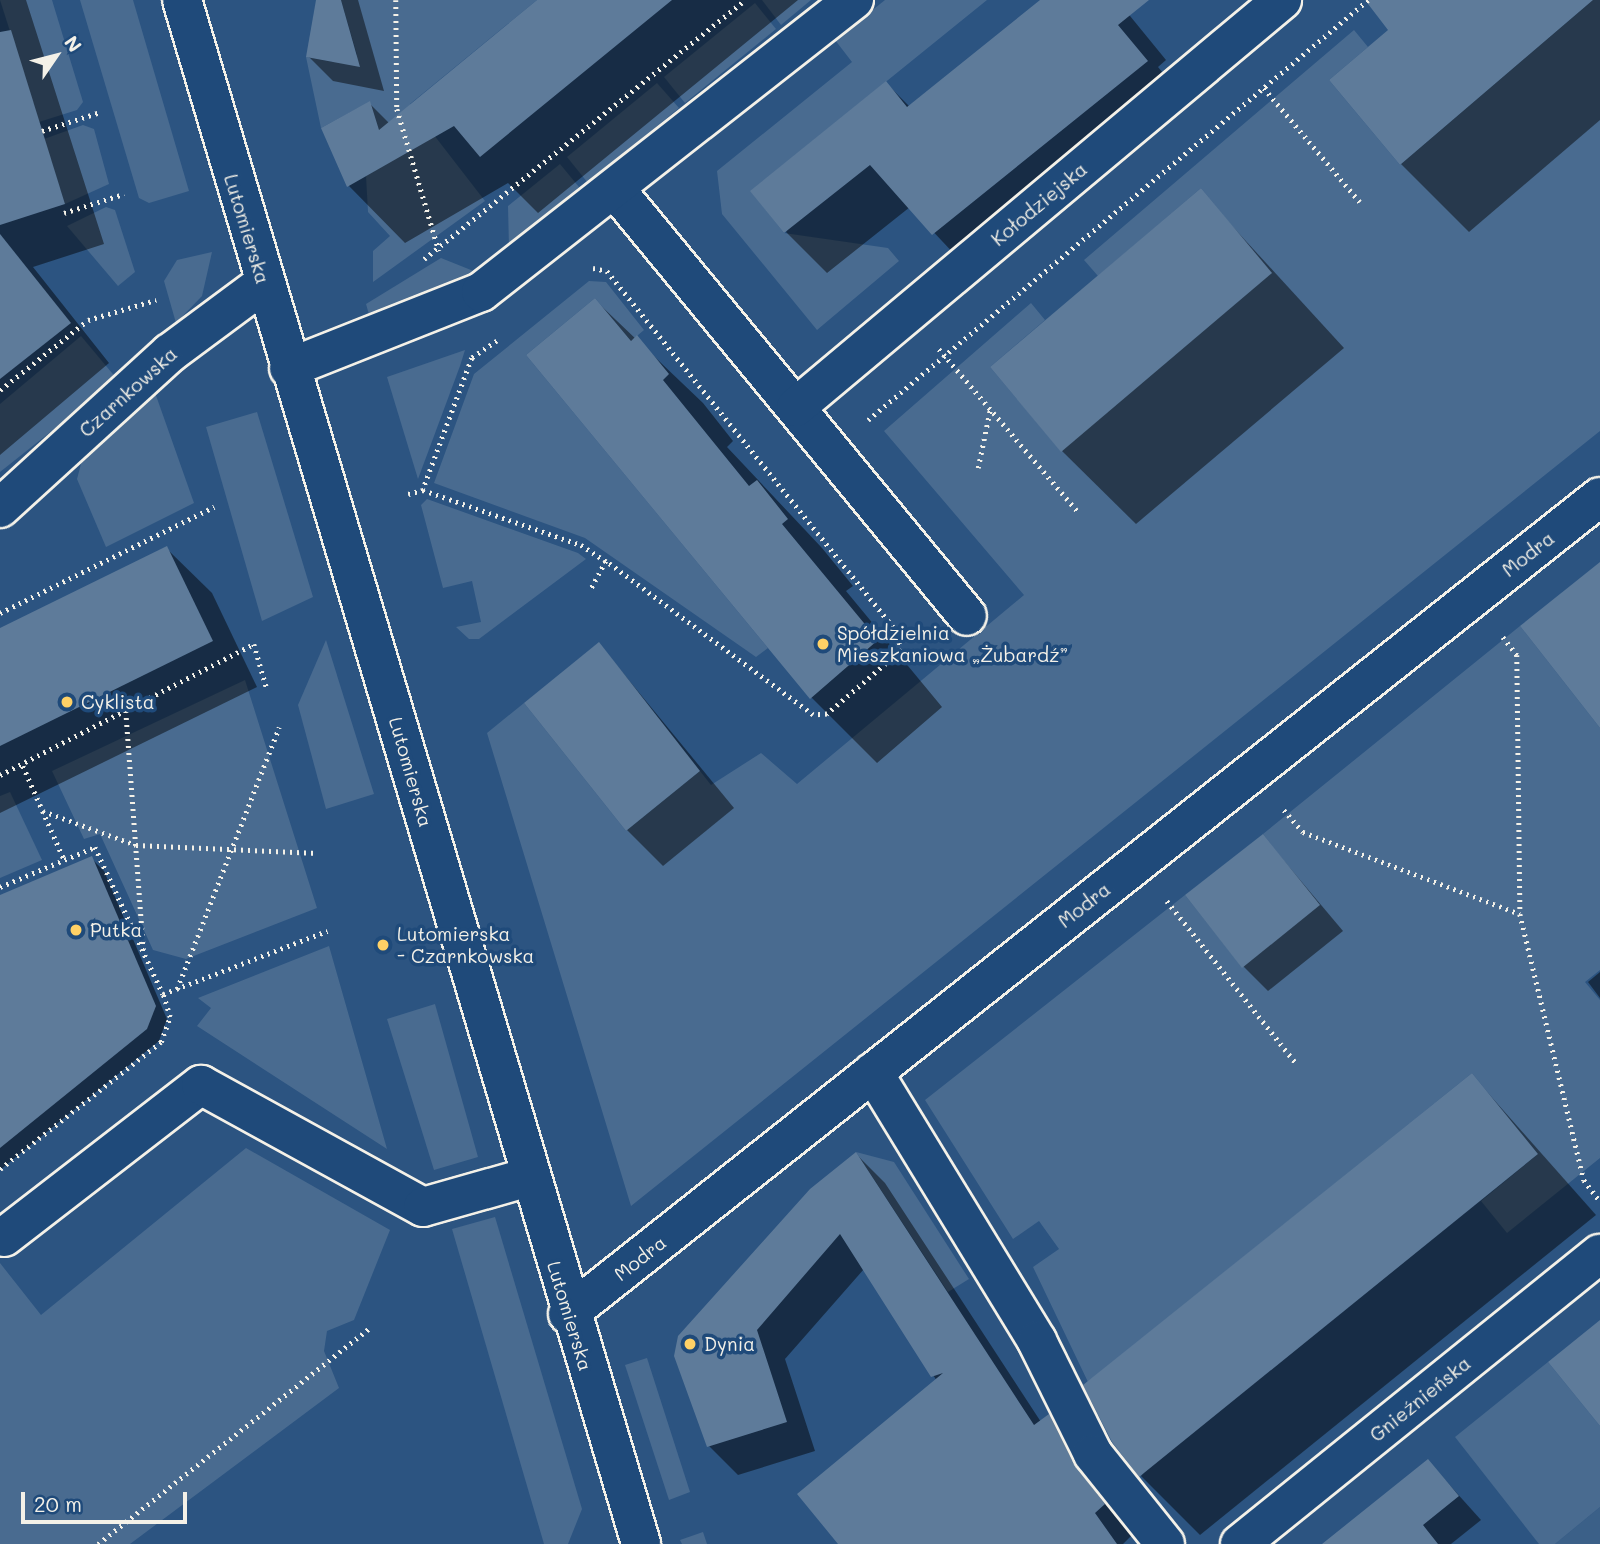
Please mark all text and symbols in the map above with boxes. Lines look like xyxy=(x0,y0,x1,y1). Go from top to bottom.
north arrow xyxy=(21,21,91,91)
text: N xyxy=(59,31,88,57)
street label: Kołodziejska xyxy=(987,157,1091,251)
street label: Lutomierska xyxy=(220,171,274,287)
street label: Czarnkowska xyxy=(75,342,181,442)
street label: Modra xyxy=(1497,527,1559,581)
place label: Spółdzielnia Mieszkaniowa „Żubardź” xyxy=(837,622,1068,666)
marker: Spółdzielnia Mieszkaniowa „Żubardź” xyxy=(815,636,831,652)
place label: Cyklista xyxy=(81,691,155,713)
marker: Cyklista xyxy=(59,694,75,710)
street label: Lutomierska xyxy=(384,714,438,830)
street label: Modra xyxy=(1053,878,1115,932)
place label: Putka xyxy=(90,919,142,941)
marker: Putka xyxy=(68,922,84,938)
place label: Lutomierska - Czarnkowska xyxy=(397,923,534,967)
marker: Lutomierska - Czarnkowska xyxy=(375,937,391,953)
street label: Modra xyxy=(609,1231,671,1285)
street label: Lutomierska xyxy=(543,1258,597,1374)
place label: Dynia xyxy=(704,1333,755,1355)
marker: Dynia xyxy=(682,1336,698,1352)
street label: Gnieźnieńska xyxy=(1365,1352,1475,1446)
scale bar xyxy=(24,1478,191,1522)
text: 20 m xyxy=(34,1490,82,1517)

